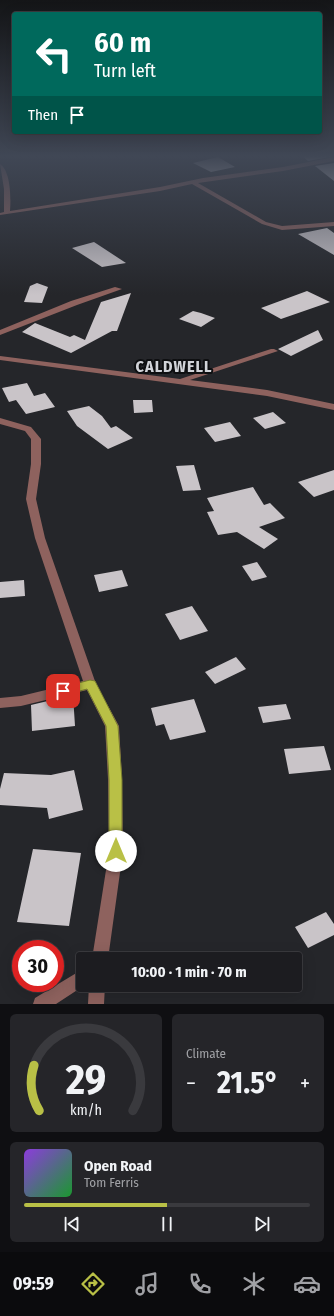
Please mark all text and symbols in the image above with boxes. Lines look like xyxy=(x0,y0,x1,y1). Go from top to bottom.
text: 60 m xyxy=(94,26,151,59)
icon: left xyxy=(28,28,80,80)
text: Turn left xyxy=(94,60,156,82)
icon: arrive xyxy=(66,104,88,126)
text: Then xyxy=(28,106,58,124)
district label: CALDWELL xyxy=(136,357,212,376)
pin xyxy=(46,674,80,708)
icon: arrive xyxy=(52,680,74,702)
position arrow xyxy=(95,830,137,872)
speed limit sign: 30 xyxy=(12,940,64,992)
text: 10:00 · 1 min · 70 m xyxy=(131,963,247,981)
text: Climate xyxy=(186,1046,226,1061)
text: 29 xyxy=(65,1055,106,1105)
text: 21.5° xyxy=(217,1065,279,1101)
text: − xyxy=(186,1070,196,1097)
text: + xyxy=(300,1070,310,1097)
text: km/h xyxy=(70,1102,102,1119)
text: Open Road xyxy=(84,1157,152,1175)
text: Tom Ferris xyxy=(84,1175,139,1190)
icon: previous xyxy=(61,1213,83,1235)
icon: pause xyxy=(156,1213,178,1235)
icon: next xyxy=(251,1213,273,1235)
icon: directions xyxy=(79,1270,107,1298)
icon: music xyxy=(133,1270,161,1298)
icon: phone xyxy=(186,1270,214,1298)
icon: climate xyxy=(240,1270,268,1298)
icon: car xyxy=(293,1270,321,1298)
text: 09:59 xyxy=(13,1273,54,1295)

